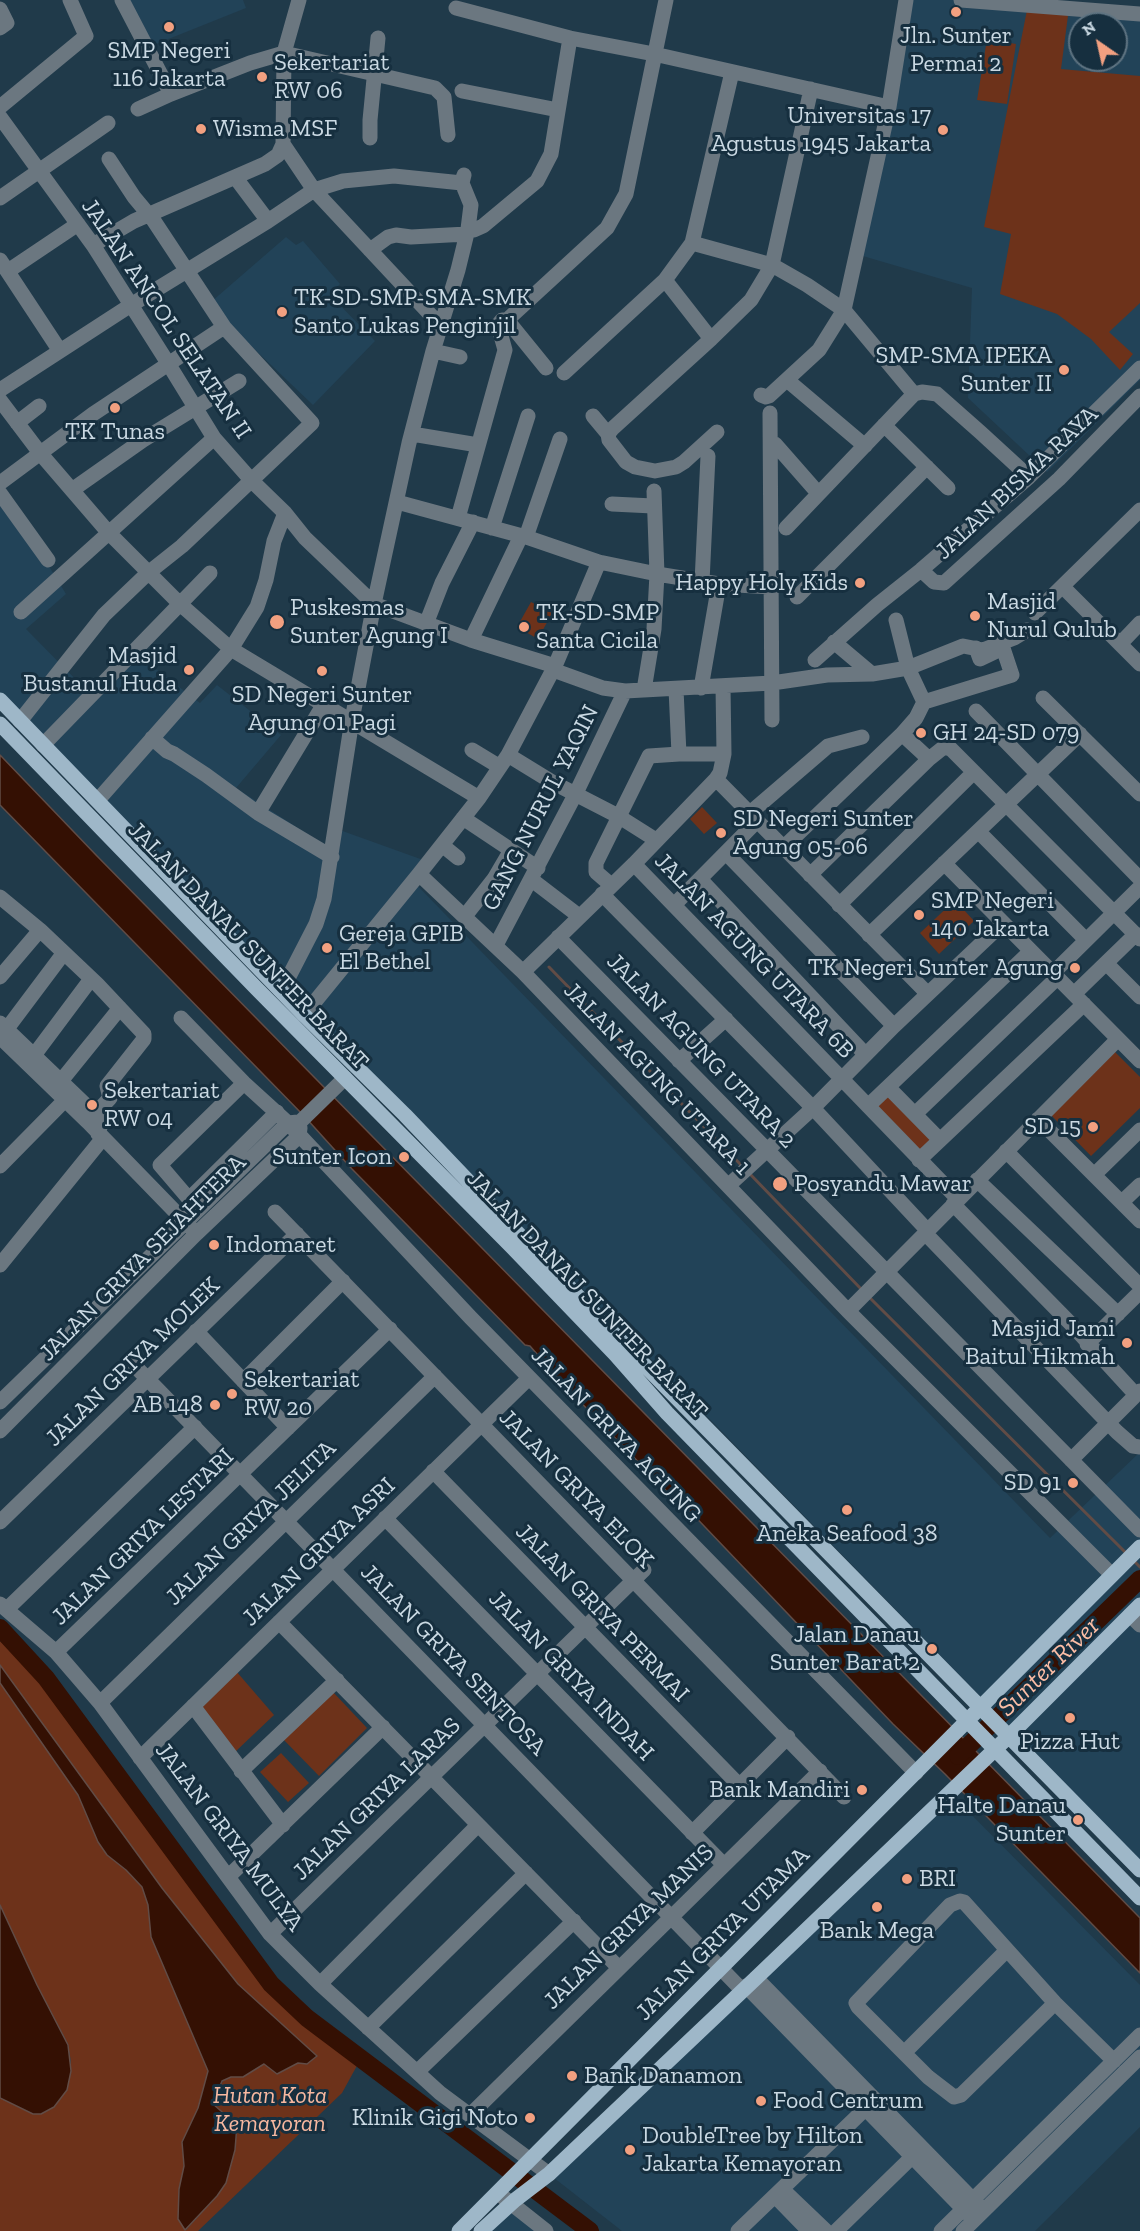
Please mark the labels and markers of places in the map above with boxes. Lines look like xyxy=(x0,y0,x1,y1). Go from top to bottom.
marker: Jln. Sunter Permai 2 xyxy=(949,5,963,19)
marker: SMP Negeri 116 Jakarta xyxy=(162,20,176,34)
place label: Jln. Sunter Permai 2 xyxy=(900,22,1012,78)
place label: SMP Negeri 116 Jakarta xyxy=(108,37,230,93)
place label: Sekertariat RW 06 xyxy=(274,49,389,105)
marker: Sekertariat RW 06 xyxy=(255,70,269,84)
place label: Universitas 17 Agustus 1945 Jakarta xyxy=(711,102,931,158)
place label: Wisma MSF xyxy=(213,115,337,143)
marker: Wisma MSF xyxy=(194,122,208,136)
marker: Universitas 17 Agustus 1945 Jakarta xyxy=(936,123,950,137)
place label: TK-SD-SMP-SMA-SMK Santo Lukas Penginjil xyxy=(294,284,531,340)
marker: TK-SD-SMP-SMA-SMK Santo Lukas Penginjil xyxy=(275,305,289,319)
place label: SMP-SMA IPEKA Sunter II xyxy=(876,342,1052,398)
marker: SMP-SMA IPEKA Sunter II xyxy=(1057,363,1071,377)
marker: TK Tunas xyxy=(108,401,122,415)
place label: TK Tunas xyxy=(65,418,165,446)
place label: Happy Holy Kids xyxy=(675,569,848,597)
marker: Happy Holy Kids xyxy=(853,576,867,590)
place label: Masjid Nurul Qulub xyxy=(987,588,1117,644)
place label: Puskesmas Sunter Agung I xyxy=(290,594,448,650)
place label: TK-SD-SMP Santa Cicila xyxy=(536,599,659,655)
marker: Masjid Nurul Qulub xyxy=(968,609,982,623)
marker: Puskesmas Sunter Agung I xyxy=(268,613,286,631)
marker: TK-SD-SMP Santa Cicila xyxy=(517,620,531,634)
place label: Masjid Bustanul Huda xyxy=(23,642,177,698)
marker: Masjid Bustanul Huda xyxy=(182,663,196,677)
marker: SD Negeri Sunter Agung 01 Pagi xyxy=(315,664,329,678)
place label: SD Negeri Sunter Agung 01 Pagi xyxy=(232,681,412,737)
place label: GH 24-SD 079 xyxy=(933,719,1080,747)
marker: GH 24-SD 079 xyxy=(914,726,928,740)
place label: SD Negeri Sunter Agung 05-06 xyxy=(733,805,914,861)
marker: SD Negeri Sunter Agung 05-06 xyxy=(714,826,728,840)
place label: SMP Negeri 140 Jakarta xyxy=(931,887,1054,943)
marker: SMP Negeri 140 Jakarta xyxy=(912,908,926,922)
place label: Gereja GPIB El Bethel xyxy=(339,920,464,976)
marker: Gereja GPIB El Bethel xyxy=(320,941,334,955)
place label: TK Negeri Sunter Agung xyxy=(808,954,1063,982)
marker: TK Negeri Sunter Agung xyxy=(1068,961,1082,975)
place label: Sekertariat RW 04 xyxy=(104,1077,219,1133)
marker: Sekertariat RW 04 xyxy=(85,1098,99,1112)
place label: SD 15 xyxy=(1024,1113,1081,1141)
marker: SD 15 xyxy=(1086,1120,1100,1134)
place label: Sunter Icon xyxy=(272,1143,392,1171)
marker: Sunter Icon xyxy=(397,1150,411,1164)
place label: Posyandu Mawar xyxy=(794,1170,972,1198)
marker: Posyandu Mawar xyxy=(771,1175,789,1193)
place label: Indomaret xyxy=(226,1231,336,1259)
marker: Indomaret xyxy=(207,1238,221,1252)
place label: Masjid Jami Baitul Hikmah xyxy=(965,1315,1115,1371)
marker: Masjid Jami Baitul Hikmah xyxy=(1120,1336,1134,1350)
place label: Sekertariat RW 20 xyxy=(244,1366,359,1422)
marker: Sekertariat RW 20 xyxy=(225,1387,239,1401)
place label: AB 148 xyxy=(132,1391,203,1419)
marker: AB 148 xyxy=(208,1398,222,1412)
place label: SD 91 xyxy=(1004,1469,1061,1497)
marker: SD 91 xyxy=(1066,1476,1080,1490)
marker: Aneka Seafood 38 xyxy=(840,1503,854,1517)
place label: Aneka Seafood 38 xyxy=(756,1520,938,1548)
place label: Jalan Danau Sunter Barat 2 xyxy=(770,1621,920,1677)
marker: Jalan Danau Sunter Barat 2 xyxy=(925,1642,939,1656)
marker: Pizza Hut xyxy=(1063,1711,1077,1725)
place label: Pizza Hut xyxy=(1020,1728,1120,1756)
place label: Bank Mandiri xyxy=(709,1776,850,1804)
marker: Bank Mandiri xyxy=(855,1783,869,1797)
place label: Halte Danau Sunter xyxy=(937,1792,1066,1848)
marker: Halte Danau Sunter xyxy=(1071,1813,1085,1827)
place label: BRI xyxy=(919,1865,956,1893)
marker: BRI xyxy=(900,1872,914,1886)
marker: Bank Mega xyxy=(870,1900,884,1914)
place label: Bank Mega xyxy=(820,1917,934,1945)
place label: Bank Danamon xyxy=(584,2062,742,2090)
marker: Bank Danamon xyxy=(565,2069,579,2083)
place label: Food Centrum xyxy=(773,2087,923,2115)
marker: Food Centrum xyxy=(754,2094,768,2108)
place label: Klinik Gigi Noto xyxy=(352,2104,518,2132)
marker: Klinik Gigi Noto xyxy=(523,2111,537,2125)
place label: DoubleTree by Hilton Jakarta Kemayoran xyxy=(642,2122,863,2178)
marker: DoubleTree by Hilton Jakarta Kemayoran xyxy=(623,2143,637,2157)

